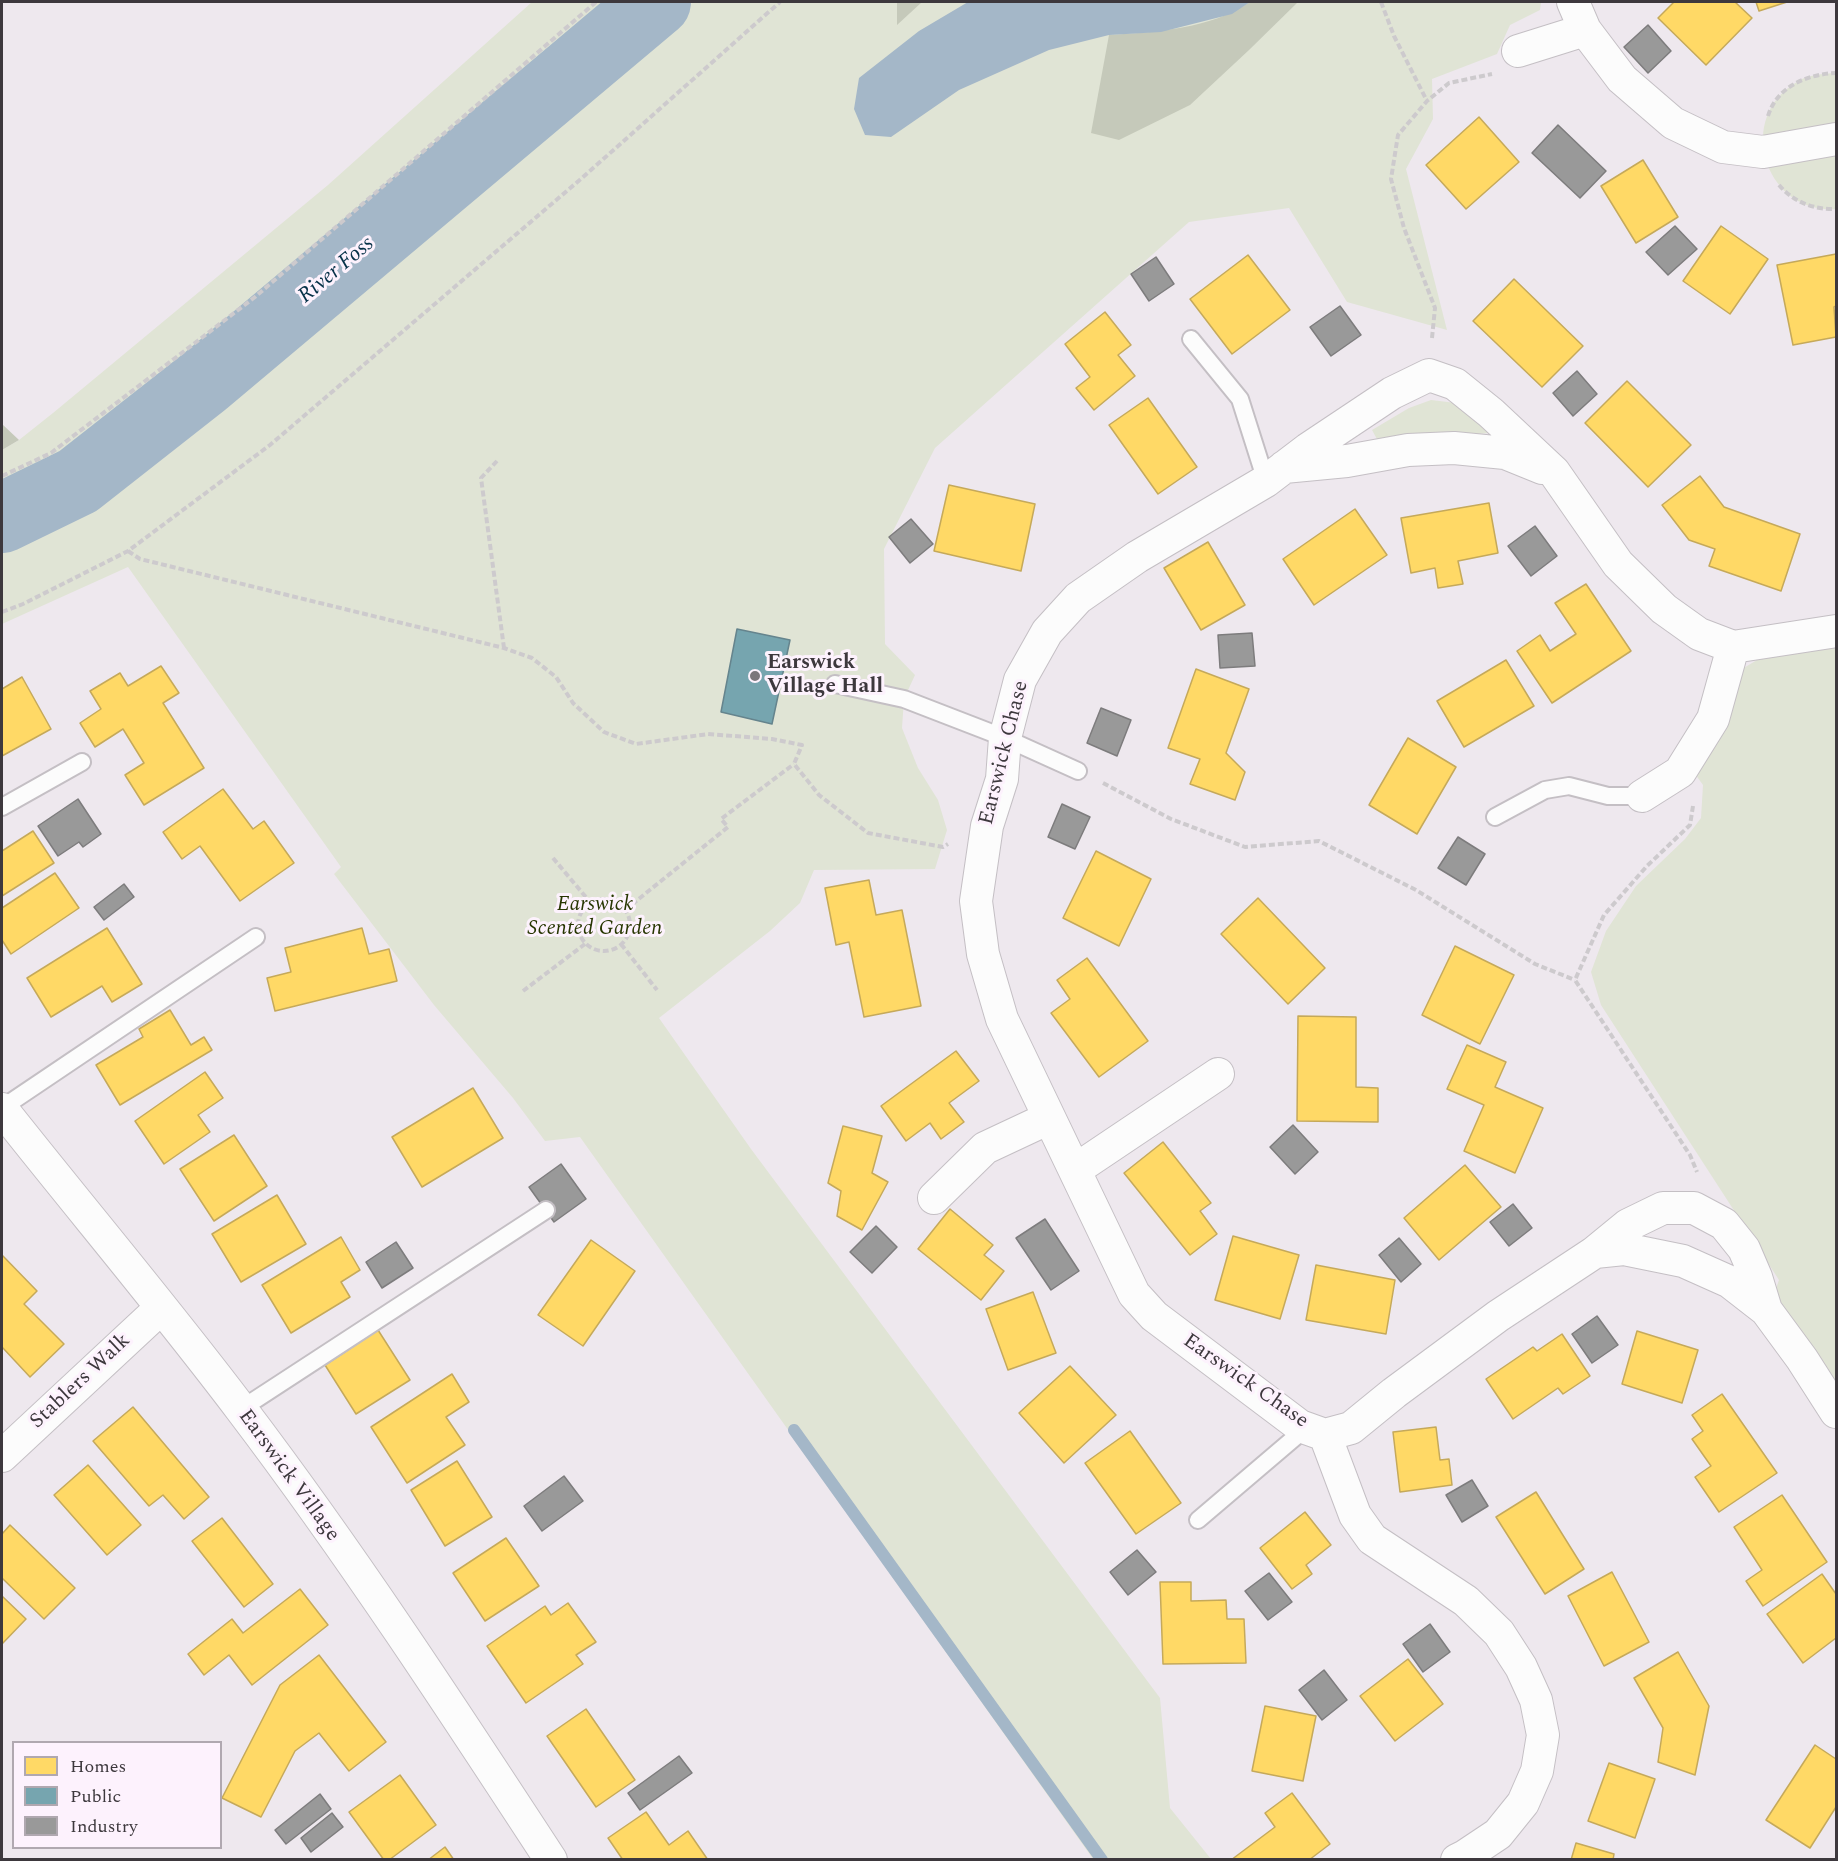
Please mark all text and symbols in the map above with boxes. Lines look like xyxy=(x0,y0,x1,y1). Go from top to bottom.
water label: River Foss xyxy=(294,232,380,310)
place label: Earswick Village Hall xyxy=(767,651,883,701)
marker: Earswick Village Hall xyxy=(748,669,762,683)
street label: Earswick Chase xyxy=(975,678,1035,828)
park label: Earswick Scented Garden xyxy=(528,893,662,943)
street label: Stablers Walk xyxy=(26,1329,136,1435)
street label: Earswick Chase xyxy=(1177,1329,1313,1435)
street label: Earswick Village xyxy=(232,1405,344,1547)
legend xyxy=(12,1741,222,1849)
text: Homes xyxy=(70,1753,126,1780)
text: Public xyxy=(70,1783,121,1810)
text: Industry xyxy=(70,1813,138,1840)

